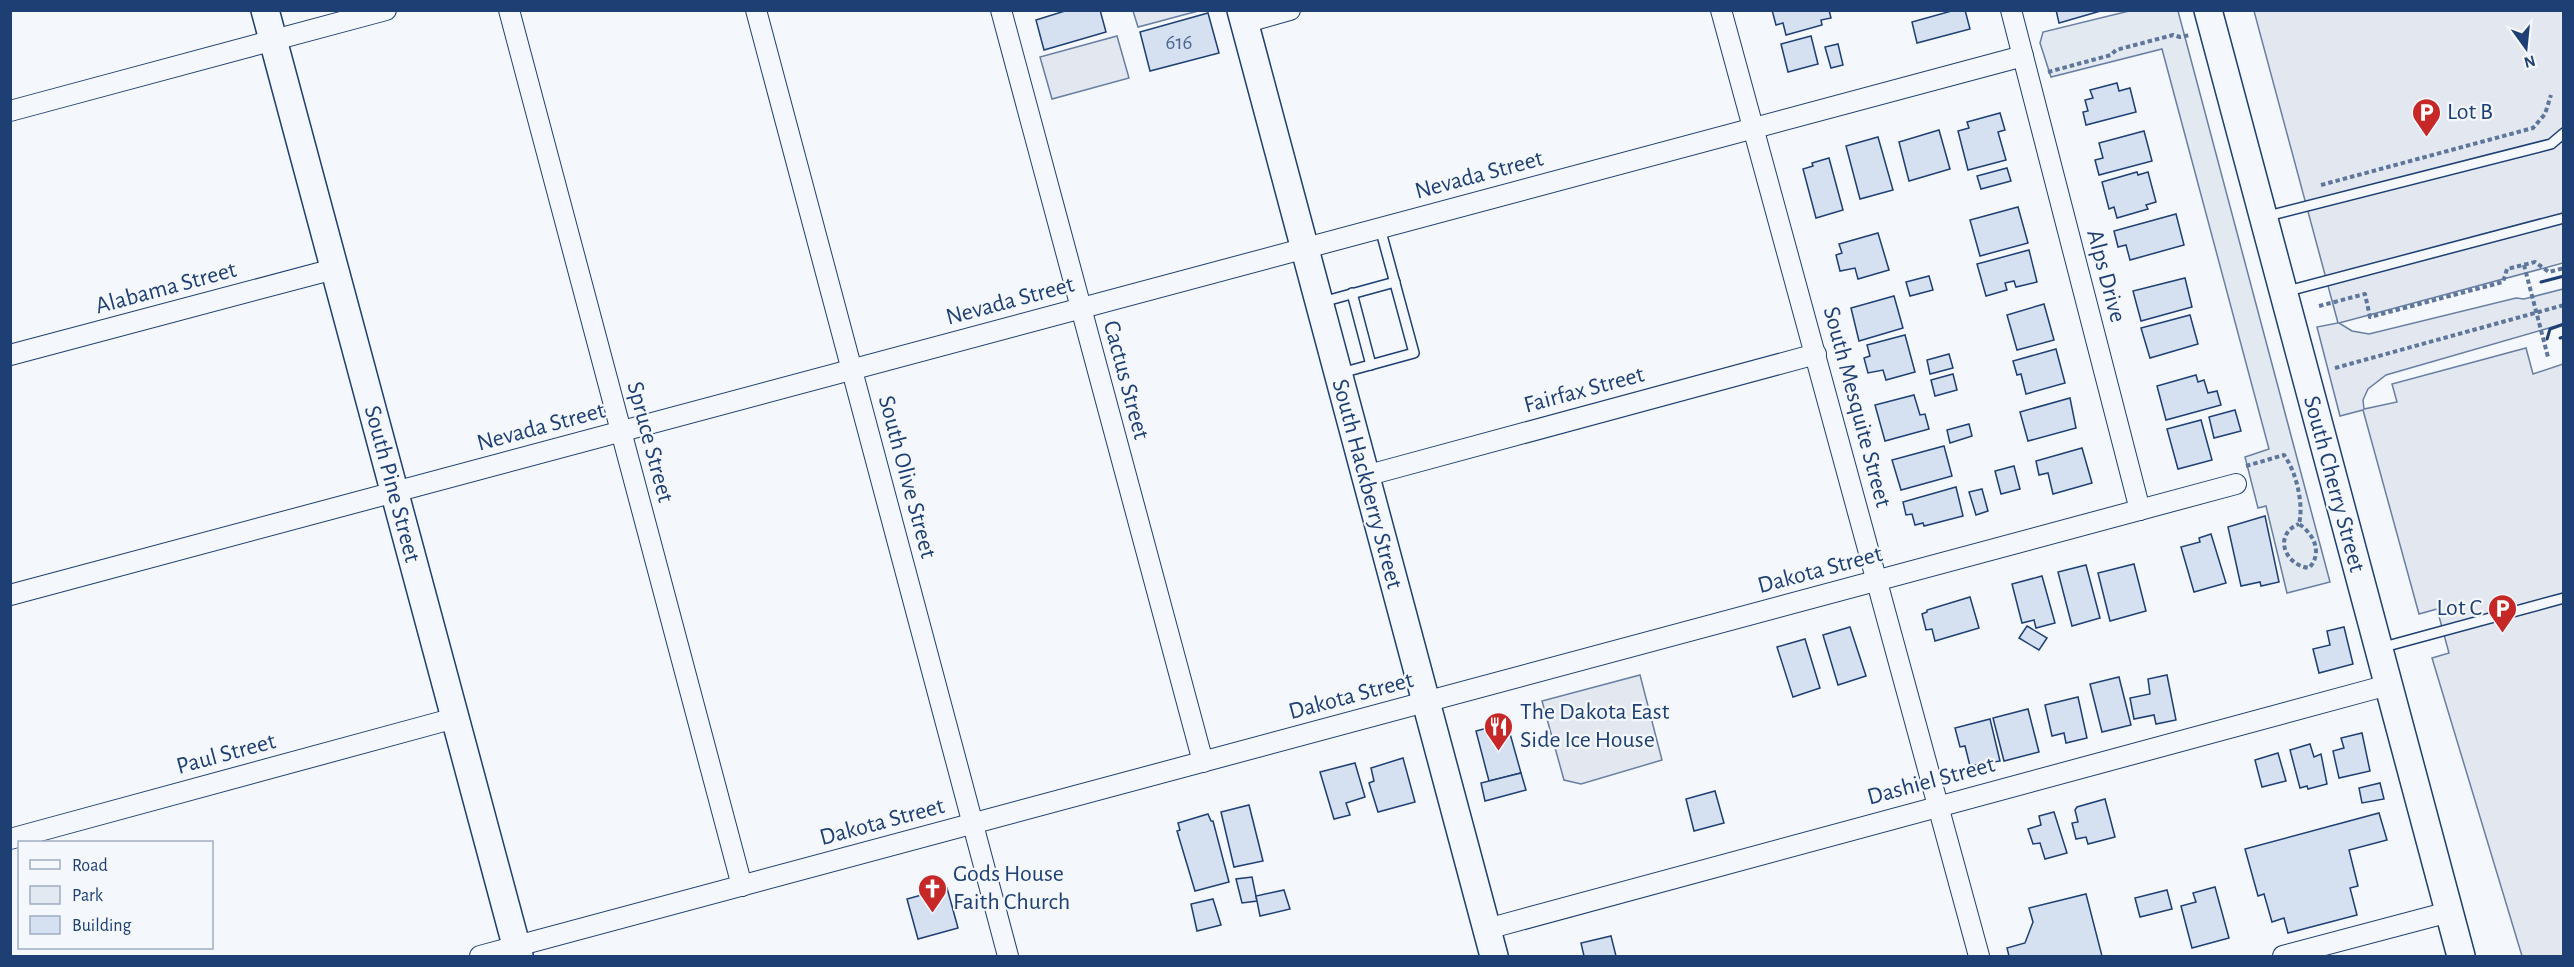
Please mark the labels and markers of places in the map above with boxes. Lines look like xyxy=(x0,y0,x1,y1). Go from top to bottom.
parking icon: Lot B xyxy=(2410,96,2442,138)
place label: Lot B xyxy=(2447,100,2493,124)
parking icon: Lot C xyxy=(2487,592,2519,634)
place label: Lot C xyxy=(2436,596,2482,620)
place label: The Dakota East Side Ice House xyxy=(1520,700,1670,752)
restaurant icon: The Dakota East Side Ice House xyxy=(1483,710,1515,752)
place label: Gods House Faith Church xyxy=(953,862,1070,914)
church icon: Gods House Faith Church xyxy=(916,872,948,914)

